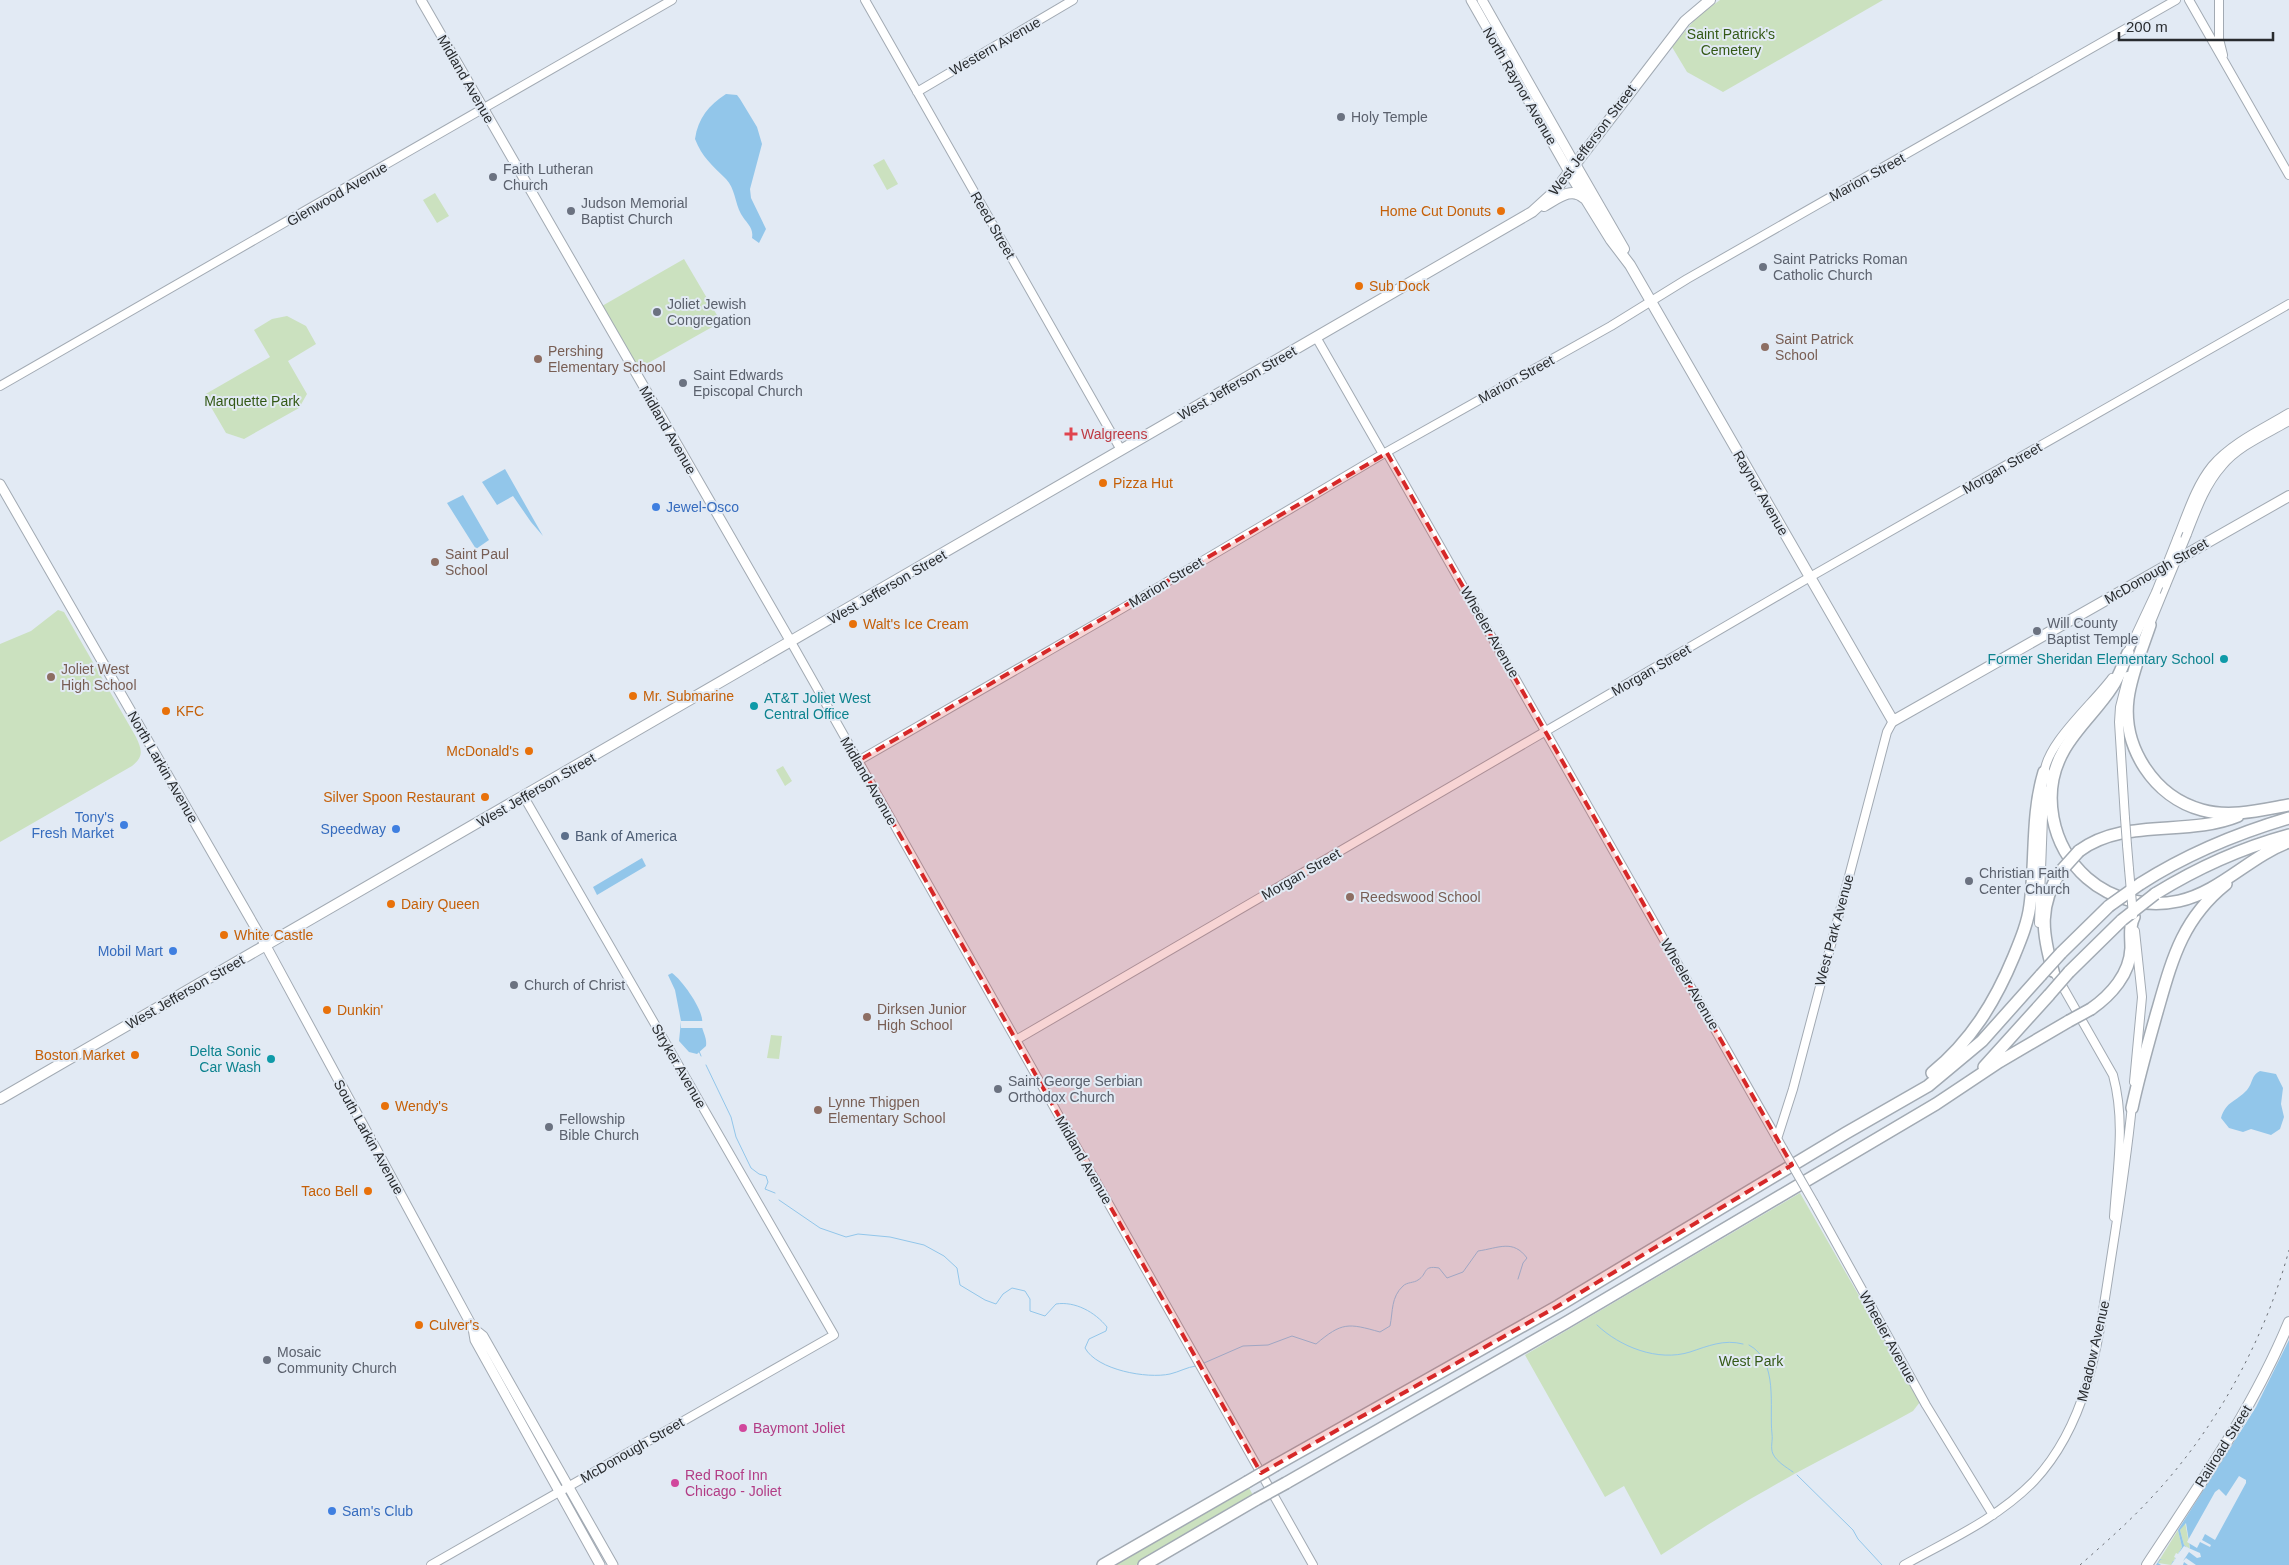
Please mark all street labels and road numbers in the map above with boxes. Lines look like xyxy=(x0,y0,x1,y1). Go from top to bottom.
street label: Western Avenue xyxy=(947,13,1043,78)
street label: North Raynor Avenue xyxy=(1480,24,1560,148)
street label: Midland Avenue xyxy=(434,32,498,126)
street label: West Jefferson Street xyxy=(1545,82,1639,198)
street label: Marion Street xyxy=(1826,150,1908,204)
street label: Glenwood Avenue xyxy=(284,159,390,229)
street label: Reed Street xyxy=(967,189,1019,261)
street label: West Jefferson Street xyxy=(1175,342,1299,423)
street label: Marion Street xyxy=(1475,352,1557,406)
street label: Midland Avenue xyxy=(636,383,700,477)
street label: Morgan Street xyxy=(1960,439,2045,497)
street label: Raynor Avenue xyxy=(1730,448,1792,539)
street label: McDonough Street xyxy=(2101,535,2211,607)
street label: West Jefferson Street xyxy=(825,546,949,627)
street label: Marion Street xyxy=(1126,553,1206,611)
street label: Wheeler Avenue xyxy=(1457,584,1523,681)
street label: Morgan Street xyxy=(1609,641,1694,699)
street label: North Larkin Avenue xyxy=(124,708,202,826)
street label: Midland Avenue xyxy=(837,734,901,828)
street label: West Jefferson Street xyxy=(474,749,598,830)
street label: Morgan Street xyxy=(1259,845,1344,903)
street label: West Park Avenue xyxy=(1811,872,1857,987)
street label: Wheeler Avenue xyxy=(1657,936,1723,1033)
street label: West Jefferson Street xyxy=(123,951,247,1032)
street label: Stryker Avenue xyxy=(648,1021,710,1111)
street label: South Larkin Avenue xyxy=(331,1077,407,1197)
street label: Midland Avenue xyxy=(1052,1113,1116,1207)
street label: Wheeler Avenue xyxy=(1856,1288,1920,1386)
street label: Meadow Avenue xyxy=(2074,1299,2112,1403)
street label: Railroad Street xyxy=(2191,1402,2255,1490)
street label: McDonough Street xyxy=(577,1414,687,1486)

